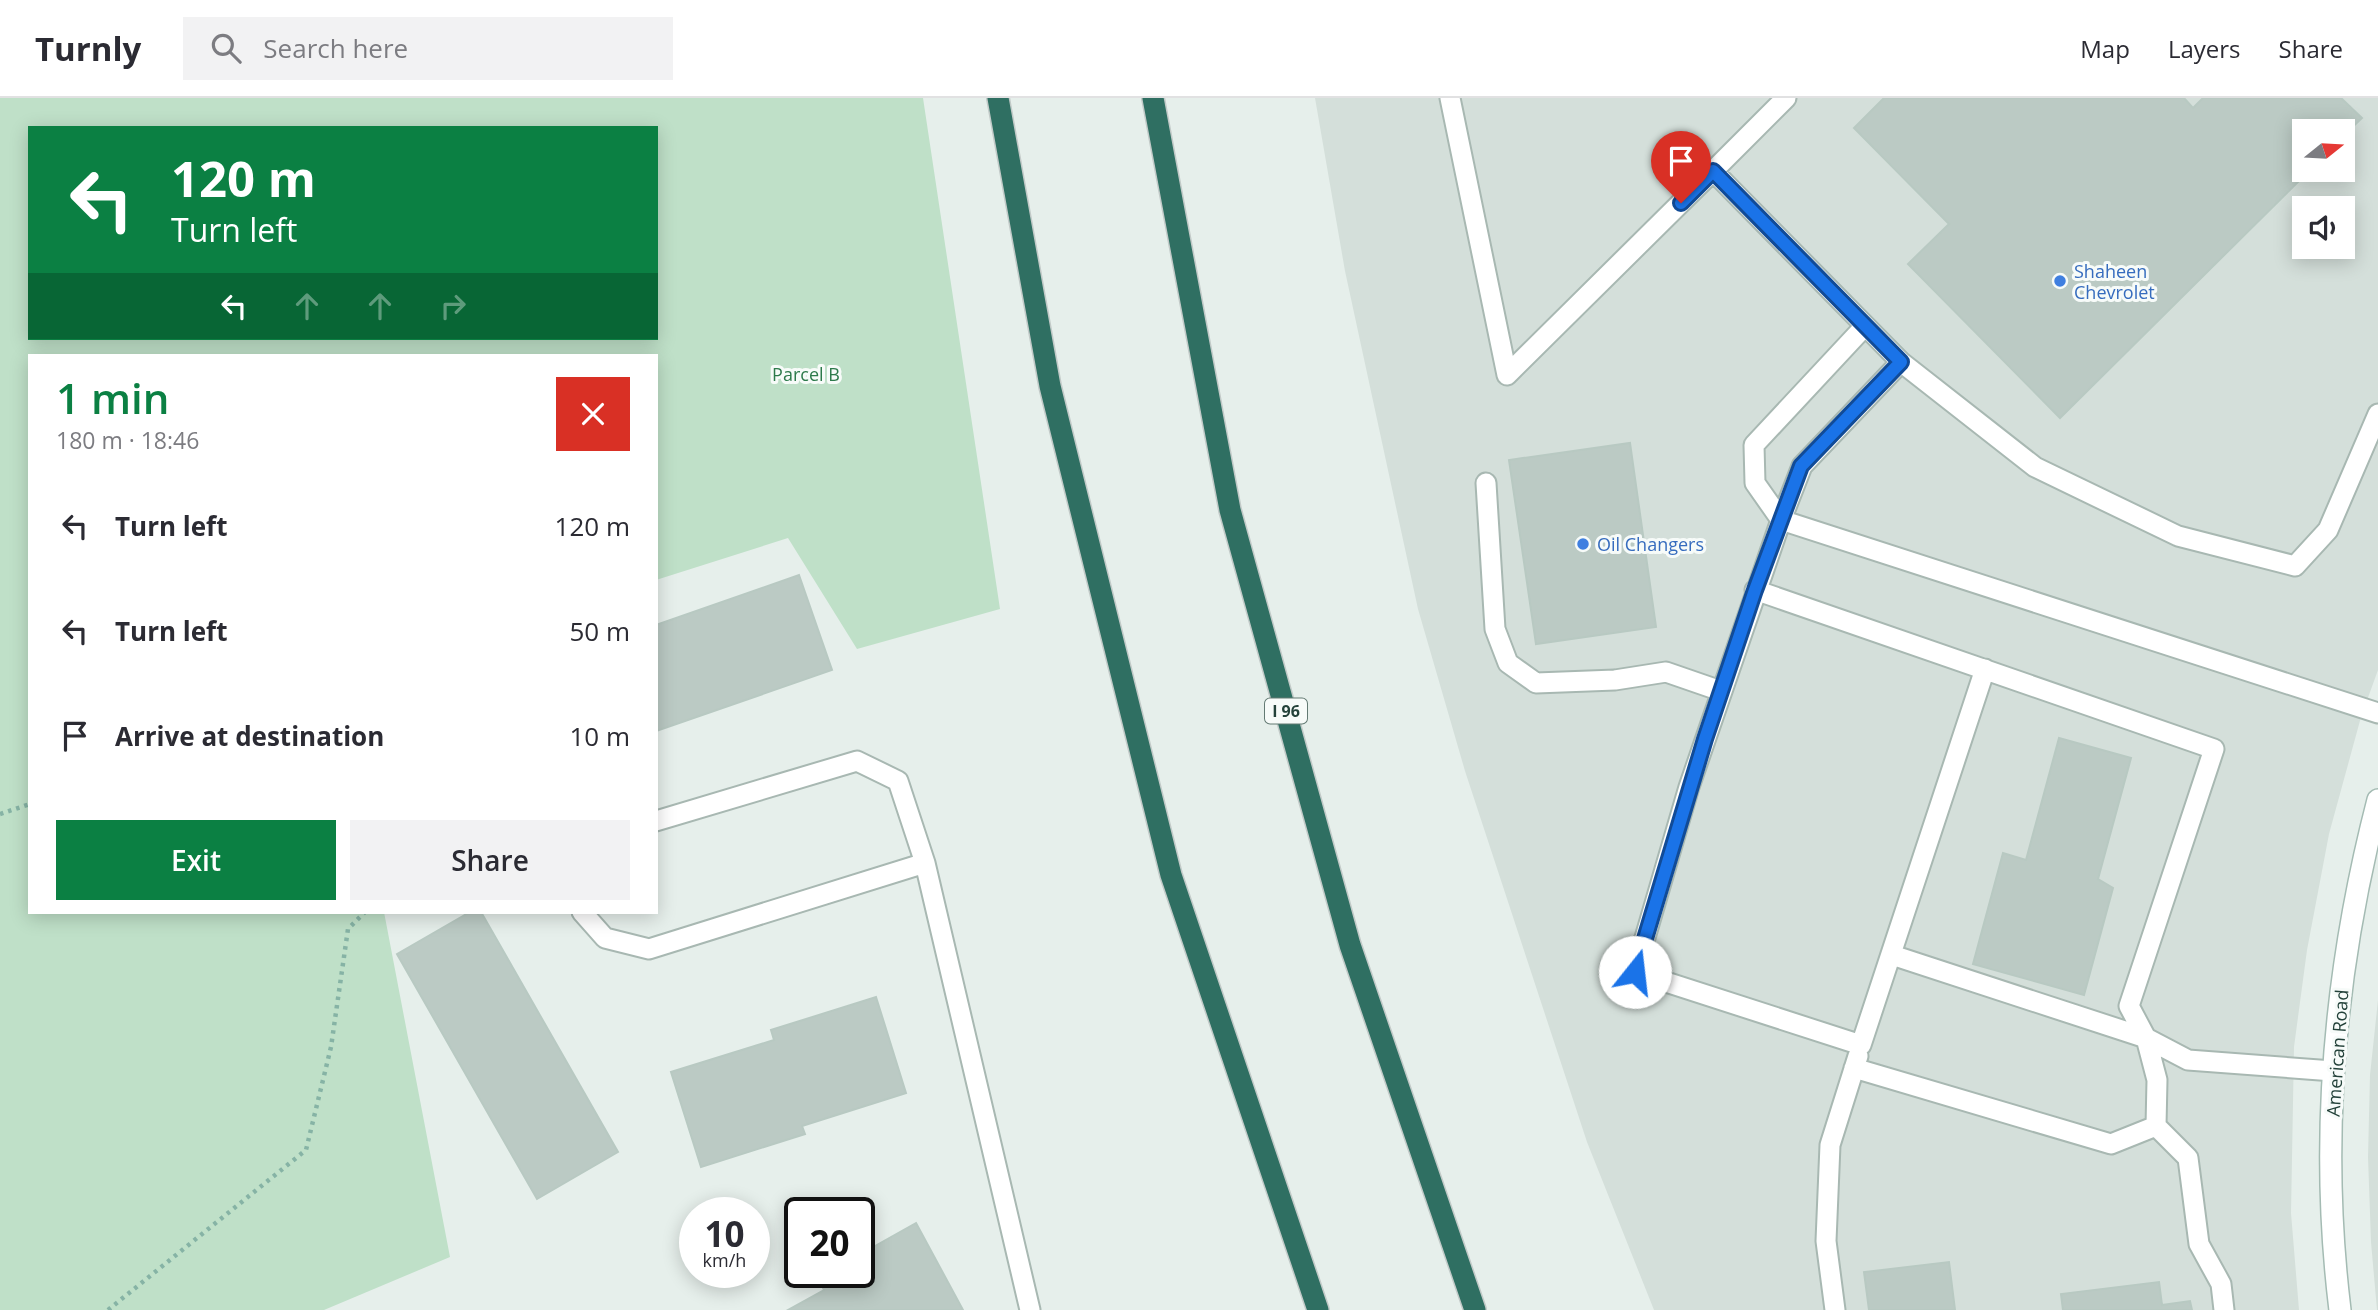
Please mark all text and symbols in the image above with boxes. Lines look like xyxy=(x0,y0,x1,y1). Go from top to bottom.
search box xyxy=(183,17,673,80)
text: Turnly xyxy=(35,26,141,71)
icon: search xyxy=(207,29,245,67)
text: Search here xyxy=(263,30,408,66)
text: Map xyxy=(2080,32,2130,65)
text: Layers xyxy=(2168,32,2241,65)
text: Share xyxy=(2279,32,2343,65)
north arrow xyxy=(2292,119,2356,182)
map controls xyxy=(2292,119,2355,259)
pin xyxy=(1651,131,1711,203)
icon: arrive xyxy=(1662,142,1700,180)
text: 120 m xyxy=(171,145,316,211)
icon: left xyxy=(56,154,147,245)
button: sound xyxy=(2292,196,2355,259)
text: Turn left xyxy=(171,208,297,251)
place label: Shaheen Chevrolet xyxy=(2074,259,2155,304)
marker: Shaheen Chevrolet xyxy=(2052,273,2068,289)
icon: left xyxy=(215,287,253,325)
icon: ahead xyxy=(288,287,326,325)
icon: ahead xyxy=(361,287,399,325)
icon: right xyxy=(434,287,472,325)
park label: Parcel B xyxy=(772,362,840,386)
text: 1 min xyxy=(56,369,169,426)
button: close xyxy=(556,377,630,451)
text: 180 m · 18:46 xyxy=(56,424,199,456)
icon: left xyxy=(56,507,94,545)
text: Turn left xyxy=(115,508,227,544)
text: 120 m xyxy=(555,508,630,544)
place label: Oil Changers xyxy=(1597,532,1704,556)
marker: Oil Changers xyxy=(1575,536,1591,552)
icon: left xyxy=(56,612,94,650)
text: Turn left xyxy=(115,613,227,649)
text: 50 m xyxy=(569,613,630,649)
road number: I 96 xyxy=(1265,698,1307,724)
icon: arrive xyxy=(56,717,94,755)
text: Arrive at destination xyxy=(115,718,384,754)
text: 10 m xyxy=(569,718,630,754)
button: Exit xyxy=(56,820,336,900)
button: Share xyxy=(350,820,630,900)
position arrow xyxy=(1598,935,1672,1009)
street label: American Road xyxy=(2321,989,2353,1117)
speed limit sign: 20 xyxy=(784,1197,875,1288)
text: 10 xyxy=(704,1210,745,1257)
text: km/h xyxy=(703,1248,746,1272)

